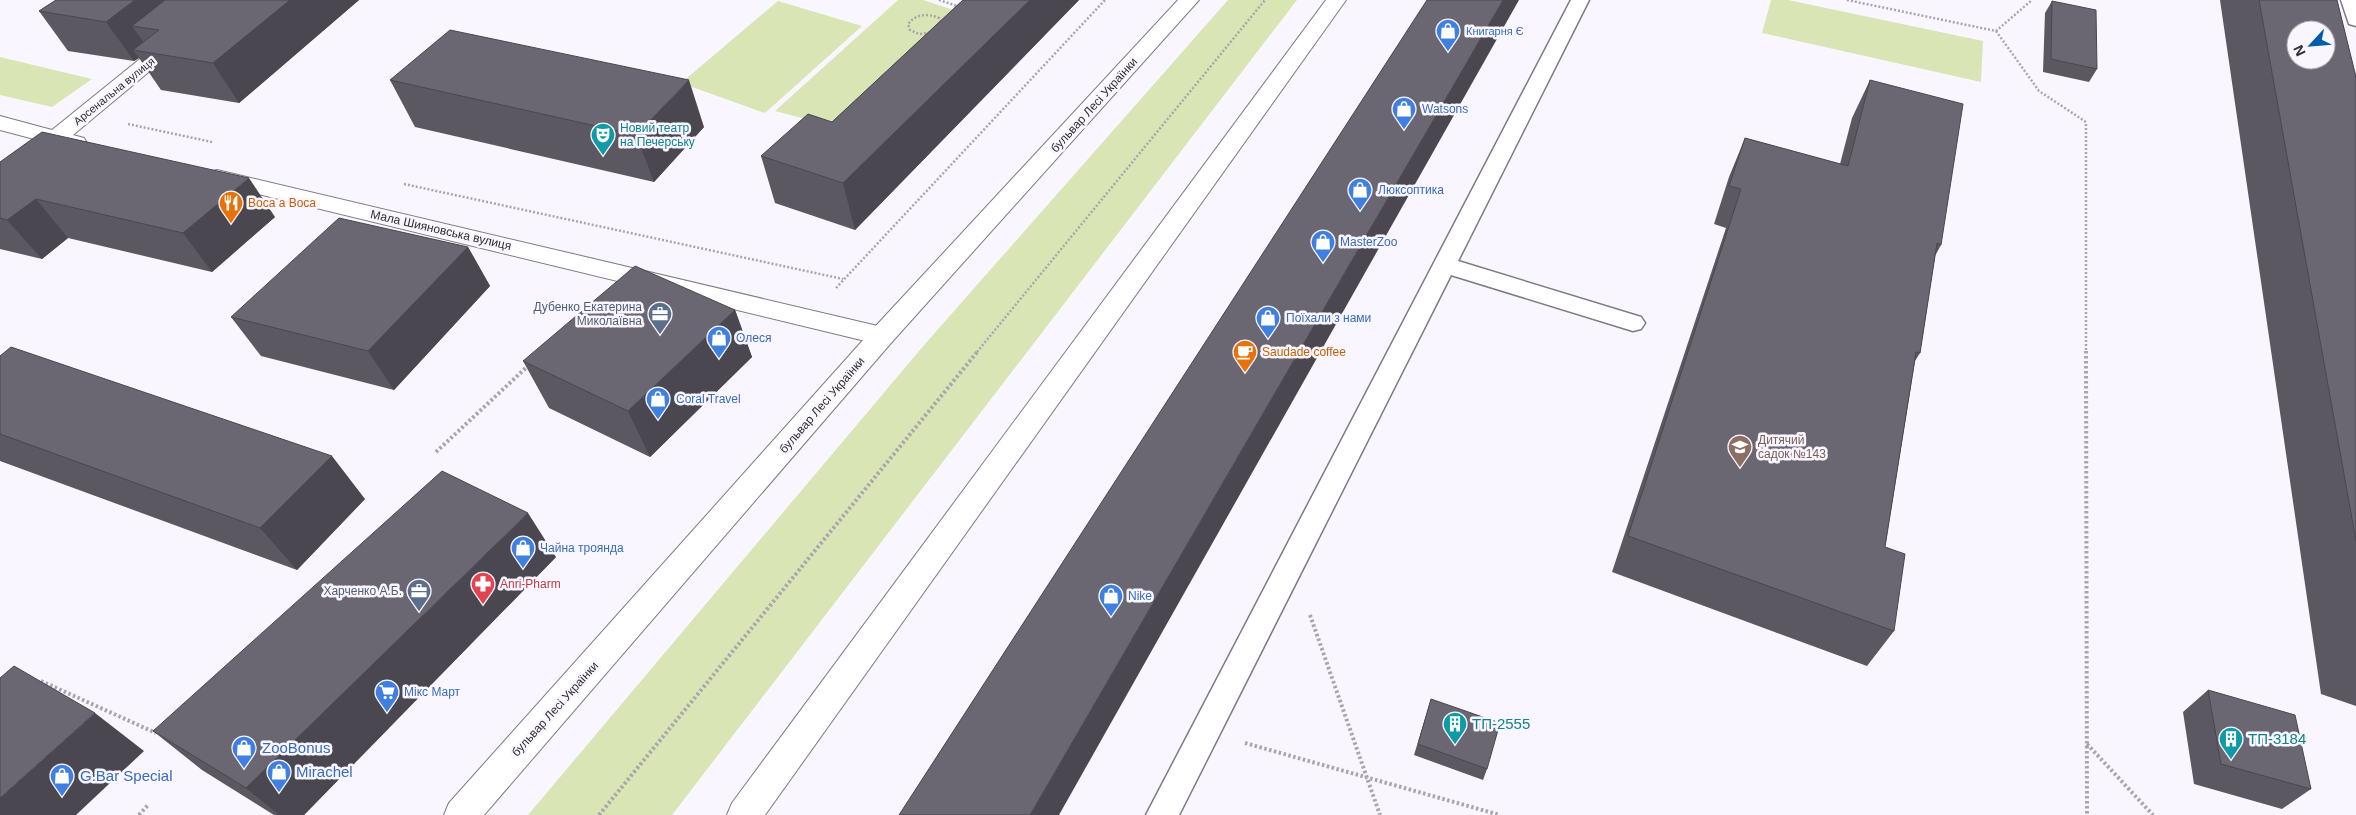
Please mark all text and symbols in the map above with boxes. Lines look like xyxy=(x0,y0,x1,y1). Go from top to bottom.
shop icon: Книгарня Є xyxy=(1435,18,1461,52)
north arrow xyxy=(2286,20,2336,70)
place label: Книгарня Є xyxy=(1466,25,1524,37)
text: N xyxy=(2290,43,2309,59)
street label: Арсенальна вулиця xyxy=(71,55,157,127)
street label: бульвар Лесі Українки xyxy=(1048,55,1140,155)
shop icon: Watsons xyxy=(1391,96,1417,130)
place label: Watsons xyxy=(1422,102,1468,116)
place label: Новий театр на Печерську xyxy=(620,121,695,149)
theatre icon: Новий театр на Печерську xyxy=(590,122,616,156)
shop icon: Люксоптика xyxy=(1347,177,1373,211)
place label: Люксоптика xyxy=(1378,183,1444,197)
restaurant icon: Boca a Boca xyxy=(218,190,244,224)
place label: Boca a Boca xyxy=(248,196,316,210)
street label: Мала Шияновська вулиця xyxy=(369,207,513,253)
shop icon: MasterZoo xyxy=(1310,229,1336,263)
place label: MasterZoo xyxy=(1340,235,1398,249)
place label: Дубенко Екатерина Миколаївна xyxy=(533,300,642,328)
office icon: Дубенко Екатерина Миколаївна xyxy=(647,301,673,335)
shop icon: Поїхали з нами xyxy=(1255,305,1281,339)
place label: Поїхали з нами xyxy=(1286,311,1371,325)
shop icon: Олеся xyxy=(706,325,732,359)
place label: Олеся xyxy=(736,331,771,345)
cafe icon: Saudade coffee xyxy=(1232,339,1258,373)
place label: Saudade coffee xyxy=(1262,345,1346,359)
street label: бульвар Лесі Українки xyxy=(776,354,868,456)
shop icon: Coral Travel xyxy=(645,386,671,420)
place label: Coral Travel xyxy=(676,392,741,406)
place label: Дитячий садок №143 xyxy=(1758,433,1826,461)
school or university icon: Дитячий садок №143 xyxy=(1727,434,1753,468)
shop icon: Чайна троянда xyxy=(510,535,536,569)
place label: Чайна троянда xyxy=(540,541,624,555)
pharmacy icon: Anri-Pharm xyxy=(470,571,496,605)
place label: Anri-Pharm xyxy=(500,577,561,591)
office icon: Харченко А.Б. xyxy=(406,578,432,612)
shop icon: Nike xyxy=(1098,583,1124,617)
place label: Харченко А.Б. xyxy=(323,584,402,598)
place label: Nike xyxy=(1128,589,1152,603)
street label: бульвар Лесі Українки xyxy=(509,659,601,759)
supermarket icon: Мікс Март xyxy=(374,679,400,713)
place label: Мікс Март xyxy=(404,685,461,699)
building icon: ТП-2555 xyxy=(1442,711,1468,745)
place label: ТП-2555 xyxy=(1472,715,1530,732)
building icon: ТП-3184 xyxy=(2218,726,2244,760)
place label: ТП-3184 xyxy=(2248,730,2306,747)
shop icon: ZooBonus xyxy=(231,735,257,769)
place label: ZooBonus xyxy=(262,739,330,756)
shop icon: Mirachel xyxy=(266,759,292,793)
shop icon: G.Bar Special xyxy=(49,763,75,797)
place label: Mirachel xyxy=(296,763,353,780)
place label: G.Bar Special xyxy=(80,767,173,784)

